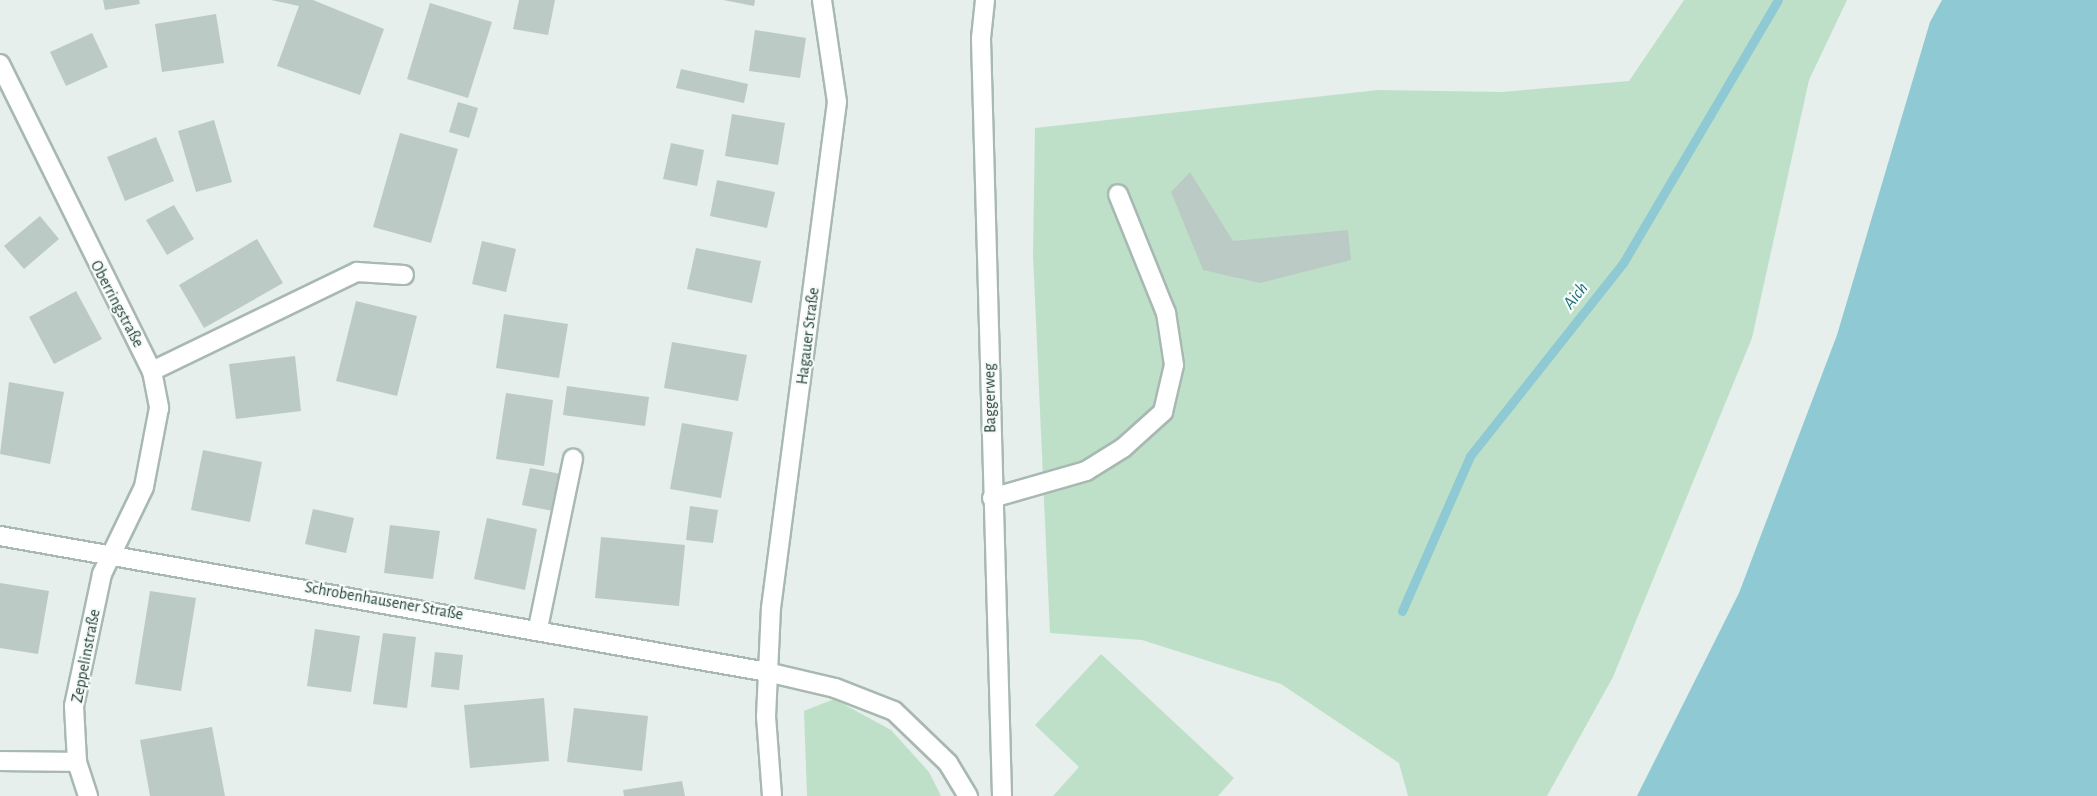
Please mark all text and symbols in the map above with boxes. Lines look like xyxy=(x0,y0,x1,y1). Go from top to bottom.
street label: Oberringstraße xyxy=(86,257,148,351)
water label: Aich xyxy=(1559,278,1593,314)
street label: Hagauer Straße xyxy=(793,286,823,386)
street label: Baggerweg xyxy=(980,363,1000,433)
street label: Schrobenhausener Straße xyxy=(303,578,465,624)
street label: Zeppelinstraße xyxy=(68,608,104,704)

